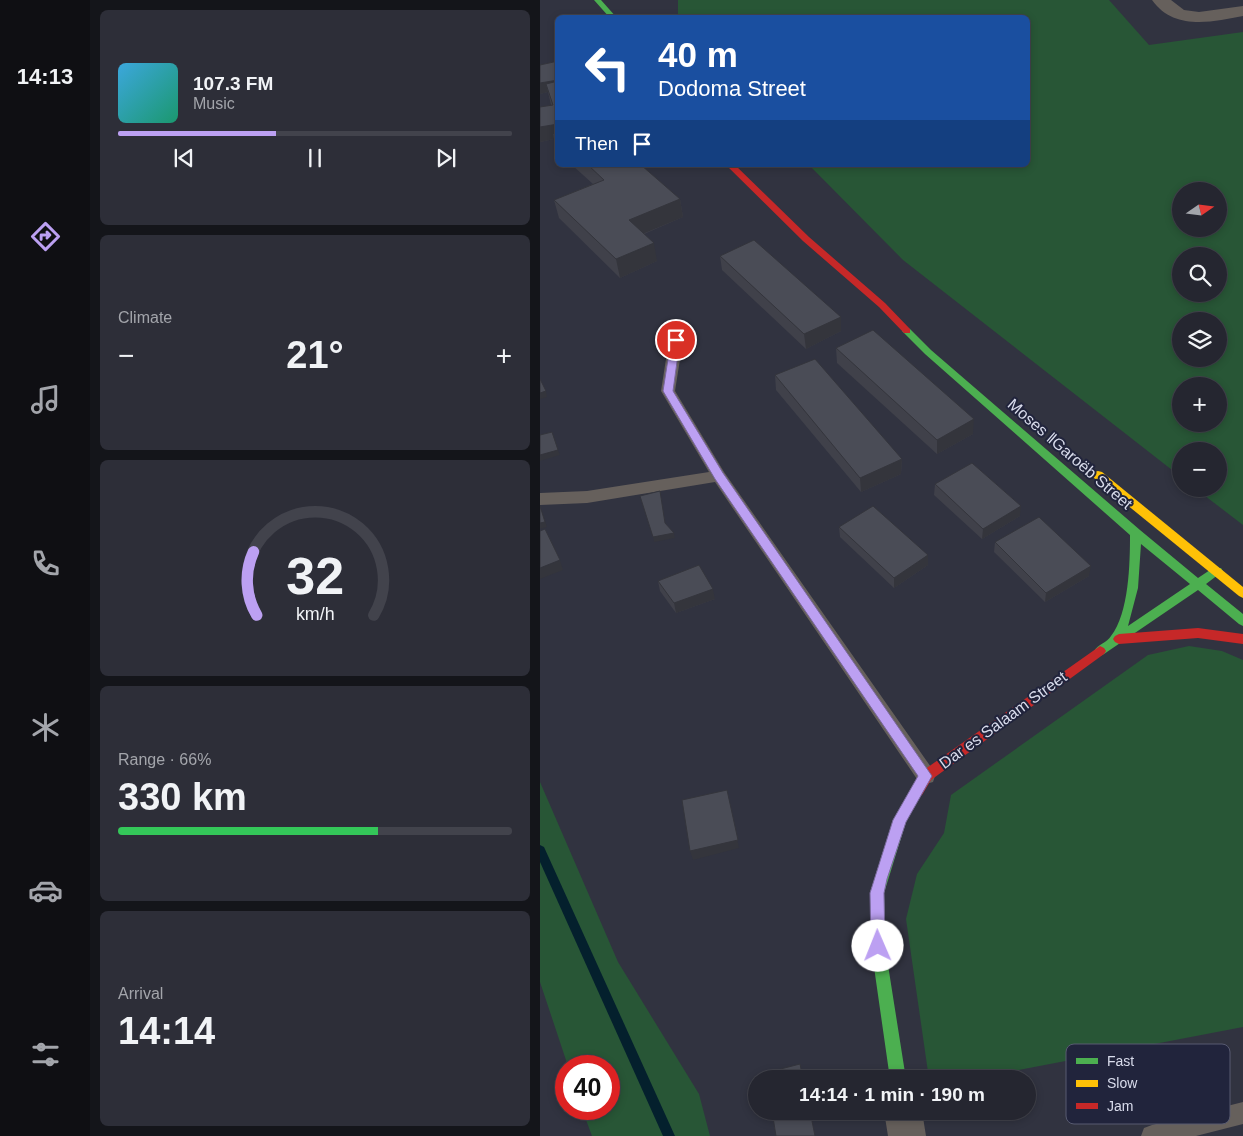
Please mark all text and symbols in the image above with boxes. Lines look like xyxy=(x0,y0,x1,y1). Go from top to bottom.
icon: left xyxy=(575,35,640,100)
text: 40 m xyxy=(658,35,738,74)
text: 14:13 xyxy=(17,64,73,89)
text: 107.3 FM xyxy=(193,73,273,94)
text: Dodoma Street xyxy=(658,76,806,101)
text: Music xyxy=(193,95,235,112)
icon: arrive xyxy=(628,130,656,158)
text: Then xyxy=(575,133,618,154)
icon: previous xyxy=(170,144,198,172)
icon: pause xyxy=(301,144,329,172)
icon: next xyxy=(432,144,460,172)
north arrow xyxy=(1172,182,1228,238)
map controls xyxy=(1172,182,1227,497)
icon: directions xyxy=(28,219,63,254)
button: search xyxy=(1172,247,1227,302)
text: Climate xyxy=(118,309,172,326)
button: layers xyxy=(1172,312,1227,367)
pin xyxy=(655,319,697,361)
icon: arrive xyxy=(662,326,690,354)
text: 21° xyxy=(286,334,344,376)
text: − xyxy=(118,340,134,371)
text: + xyxy=(496,340,512,371)
button: + xyxy=(1172,377,1227,432)
icon: music xyxy=(28,382,63,417)
street label: Moses ǁGaroëb Street xyxy=(1005,396,1136,513)
button: − xyxy=(1172,442,1227,497)
icon: phone xyxy=(28,546,63,581)
text: 32 xyxy=(286,547,344,605)
text: km/h xyxy=(296,604,334,624)
street label: Dar es Salaam Street xyxy=(936,668,1070,772)
icon: climate xyxy=(28,710,63,745)
text: Range · 66% xyxy=(118,751,211,768)
text: 330 km xyxy=(118,776,247,818)
icon: car xyxy=(28,873,63,908)
position arrow xyxy=(851,919,903,971)
text: Arrival xyxy=(118,985,163,1002)
text: 14:14 xyxy=(118,1010,215,1052)
icon: filters xyxy=(28,1037,63,1072)
legend xyxy=(1066,1044,1230,1124)
text: Fast xyxy=(1107,1053,1134,1069)
speed limit sign: 40 xyxy=(555,1055,620,1120)
text: Slow xyxy=(1107,1075,1138,1091)
text: 14:14 · 1 min · 190 m xyxy=(799,1084,985,1105)
text: Jam xyxy=(1107,1098,1133,1114)

